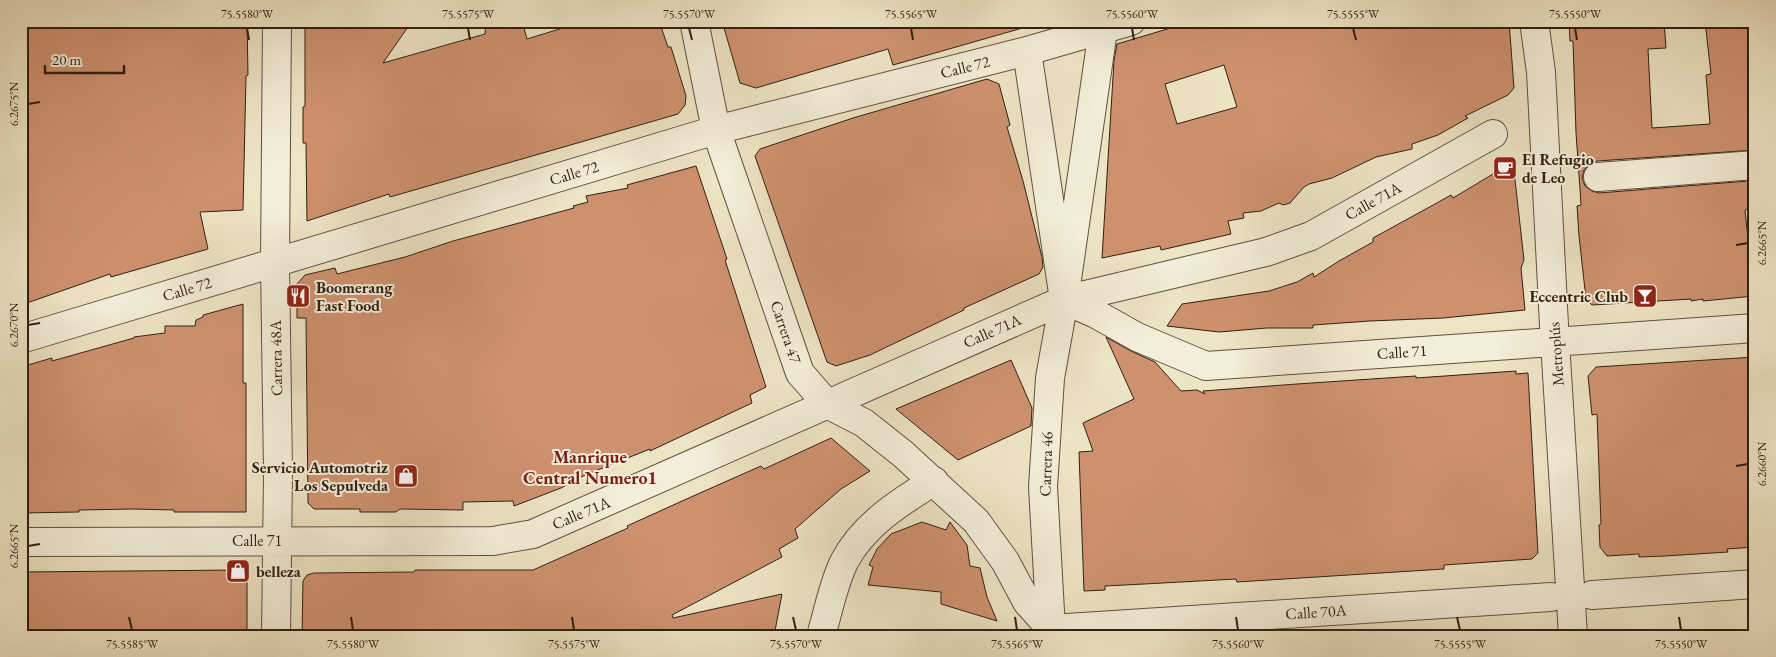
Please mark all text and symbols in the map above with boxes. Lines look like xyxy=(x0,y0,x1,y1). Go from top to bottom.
text: 75.5580°W xyxy=(221,6,274,22)
text: 75.5575°W xyxy=(442,6,495,22)
text: 75.5570°W xyxy=(663,6,716,22)
text: 75.5565°W xyxy=(885,6,938,22)
text: 75.5560°W xyxy=(1106,6,1159,22)
text: 75.5555°W xyxy=(1327,6,1380,22)
text: 75.5550°W xyxy=(1549,6,1602,22)
scale bar xyxy=(45,42,124,74)
text: 20 m xyxy=(52,50,81,69)
street label: Calle 72 xyxy=(938,51,992,83)
text: 6.2675°N xyxy=(6,81,22,126)
place label: El Refugio de Leo xyxy=(1522,149,1594,188)
cafe icon: El Refugio de Leo xyxy=(1492,155,1518,181)
street label: Calle 72 xyxy=(547,156,601,190)
street label: Calle 71A xyxy=(1341,177,1406,225)
text: 6.2665°N xyxy=(1754,220,1770,265)
street label: Calle 72 xyxy=(160,272,214,306)
place label: Boomerang Fast Food xyxy=(316,277,393,316)
restaurant icon: Boomerang Fast Food xyxy=(285,283,311,309)
bar icon: Eccentric Club xyxy=(1632,283,1658,309)
place label: Eccentric Club xyxy=(1529,286,1628,307)
street label: Carrera 47 xyxy=(765,298,807,366)
text: 6.2670°N xyxy=(6,302,22,347)
street label: Calle 71A xyxy=(960,309,1025,353)
street label: Carrera 48A xyxy=(265,319,287,396)
street label: Metroplús xyxy=(1543,321,1569,387)
street label: Calle 71 xyxy=(1376,340,1428,364)
street label: Carrera 46 xyxy=(1034,431,1058,497)
text: 6.2660°N xyxy=(1754,441,1770,486)
district label: Manrique Central Numero1 xyxy=(523,445,657,489)
place label: Servicio Automotriz Los Sepulveda xyxy=(252,457,389,496)
shop icon: Servicio Automotriz Los Sepulveda xyxy=(393,463,419,489)
street label: Calle 71A xyxy=(549,491,614,535)
text: 6.2665°N xyxy=(6,523,22,568)
street label: Calle 71 xyxy=(232,530,282,551)
shop icon: belleza xyxy=(225,558,251,584)
place label: belleza xyxy=(256,561,302,582)
street label: Calle 70A xyxy=(1285,599,1348,625)
text: 75.5585°W xyxy=(106,636,159,652)
text: 75.5580°W xyxy=(327,636,380,652)
text: 75.5575°W xyxy=(548,636,601,652)
text: 75.5570°W xyxy=(770,636,823,652)
text: 75.5565°W xyxy=(991,636,1044,652)
text: 75.5560°W xyxy=(1212,636,1265,652)
text: 75.5555°W xyxy=(1434,636,1487,652)
text: 75.5550°W xyxy=(1655,636,1708,652)

